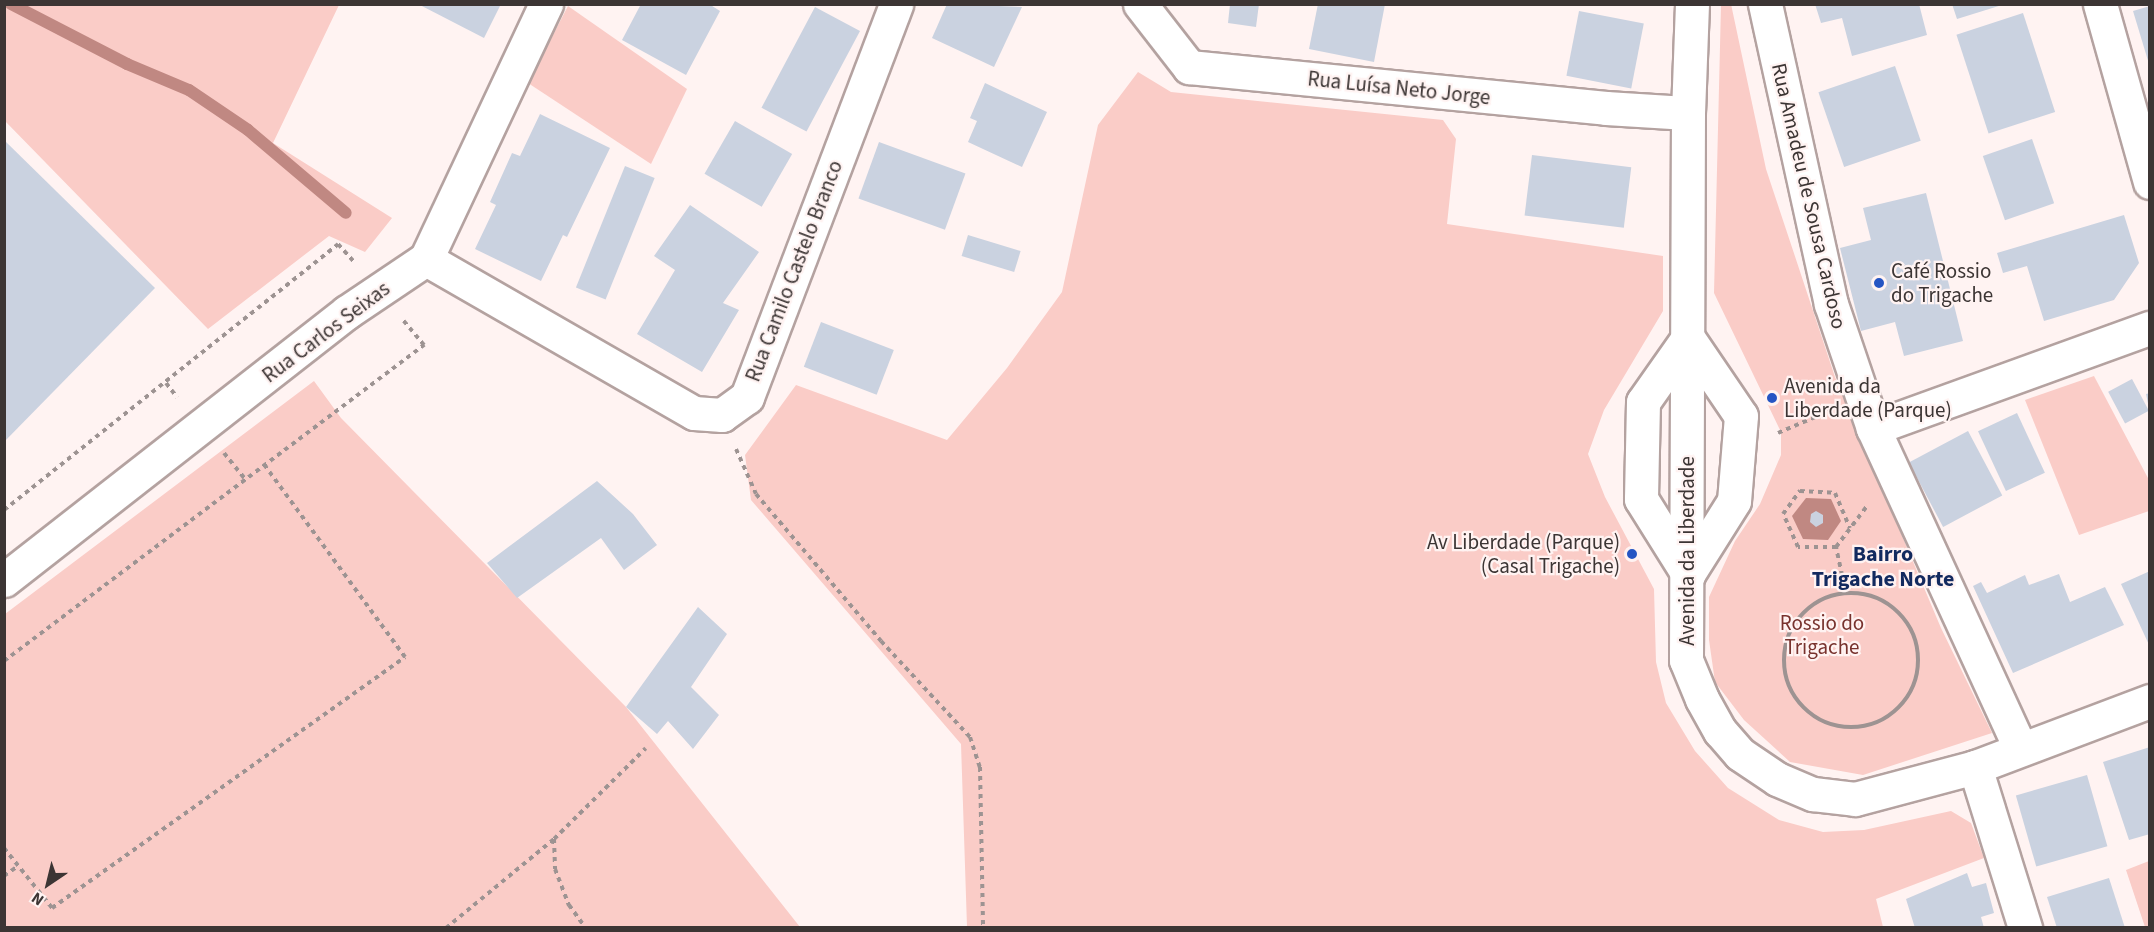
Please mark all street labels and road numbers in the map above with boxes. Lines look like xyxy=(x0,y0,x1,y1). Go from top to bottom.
street label: Rua Amadeu de Sousa Cardoso xyxy=(1766,61,1852,331)
street label: Rua Luísa Neto Jorge xyxy=(1306,66,1492,110)
street label: Rua Camilo Castelo Branco xyxy=(740,157,848,385)
street label: Rua Carlos Seixas xyxy=(257,276,395,388)
street label: Avenida da Liberdade xyxy=(1674,456,1700,646)

